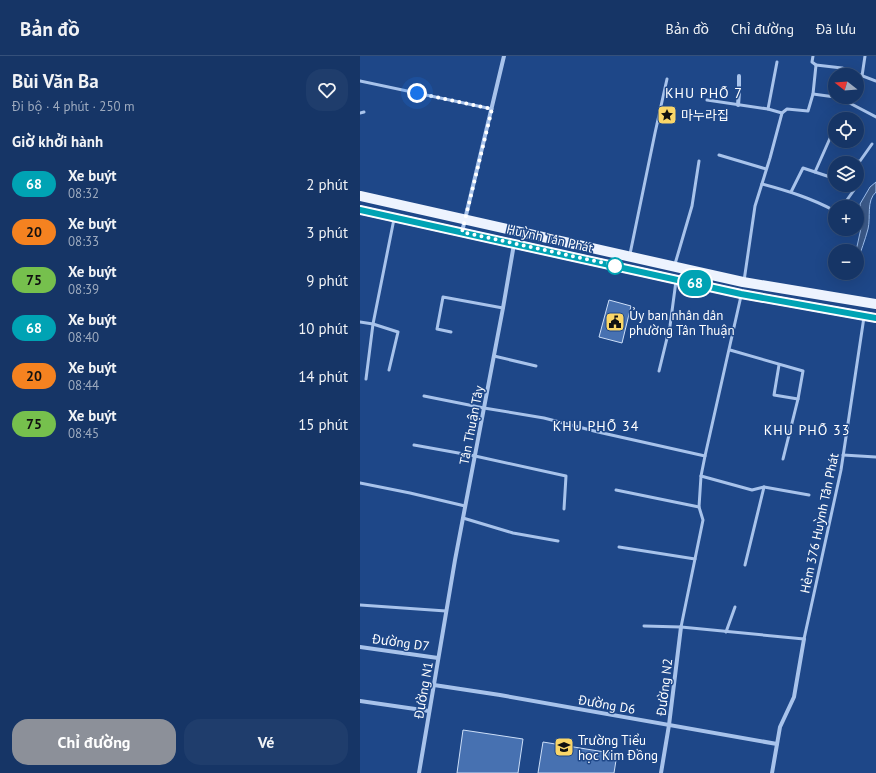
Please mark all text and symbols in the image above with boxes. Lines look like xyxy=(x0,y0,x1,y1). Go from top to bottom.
text: Bản đồ xyxy=(20,17,80,41)
text: Bản đồ xyxy=(666,20,709,38)
text: Chỉ đường xyxy=(731,20,794,38)
text: Đã lưu xyxy=(816,20,856,38)
north arrow xyxy=(828,68,864,104)
map controls xyxy=(828,68,864,280)
text: Bùi Văn Ba xyxy=(12,69,99,93)
button: heart xyxy=(306,69,348,111)
your location xyxy=(407,83,427,103)
district label: KHU PHỐ 7 xyxy=(665,84,743,102)
text: Đi bộ · 4 phút · 250 m xyxy=(12,98,135,115)
place icon: 마누라집 xyxy=(656,104,678,126)
place label: 마누라집 xyxy=(681,107,729,124)
button: locate xyxy=(828,112,864,148)
text: Giờ khởi hành xyxy=(12,132,103,151)
button: layers xyxy=(828,156,864,192)
text: Xe buýt xyxy=(68,166,116,185)
text: 68 xyxy=(26,175,42,193)
text: 2 phút xyxy=(306,175,348,194)
text: 08:32 xyxy=(68,185,99,202)
button: + xyxy=(828,200,864,236)
text: Xe buýt xyxy=(68,214,116,233)
street label: Huỳnh Tấn Phát xyxy=(505,220,595,257)
text: 20 xyxy=(26,223,42,241)
text: 3 phút xyxy=(306,223,348,242)
text: 08:33 xyxy=(68,233,99,250)
button: − xyxy=(828,244,864,280)
unlabelled marker xyxy=(606,257,624,275)
text: Xe buýt xyxy=(68,262,116,281)
line badge: 68 xyxy=(677,270,713,296)
text: 75 xyxy=(26,271,42,289)
text: 9 phút xyxy=(306,271,348,290)
text: 68 xyxy=(687,274,703,292)
text: 08:39 xyxy=(68,281,99,298)
place label: Ủy ban nhân dân phường Tân Thuận xyxy=(629,307,735,339)
text: Xe buýt xyxy=(68,310,116,329)
public building icon: Ủy ban nhân dân phường Tân Thuận xyxy=(604,311,626,333)
text: 68 xyxy=(26,319,42,337)
text: 10 phút xyxy=(298,319,348,338)
text: 08:40 xyxy=(68,329,99,346)
text: Xe buýt xyxy=(68,358,116,377)
text: 20 xyxy=(26,367,42,385)
text: 14 phút xyxy=(298,367,348,386)
text: 08:44 xyxy=(68,377,99,394)
street label: Tân Thuận Tây xyxy=(455,384,488,466)
text: Xe buýt xyxy=(68,406,116,425)
text: 75 xyxy=(26,415,42,433)
text: 15 phút xyxy=(298,415,348,434)
district label: KHU PHỐ 34 xyxy=(553,417,639,435)
district label: KHU PHỐ 33 xyxy=(764,421,850,439)
text: 08:45 xyxy=(68,425,99,442)
street label: Hẻm 376 Huỳnh Tấn Phát xyxy=(796,451,843,595)
street label: Đường D7 xyxy=(370,630,431,655)
street label: Đường N2 xyxy=(652,657,676,718)
street label: Đường N1 xyxy=(410,660,437,721)
street label: Đường D6 xyxy=(576,691,637,718)
button: Chỉ đường xyxy=(12,719,176,765)
button: Vé xyxy=(184,719,348,765)
place label: Trường Tiểu học Kim Đồng xyxy=(578,732,658,764)
school or university icon: Trường Tiểu học Kim Đồng xyxy=(553,736,575,758)

